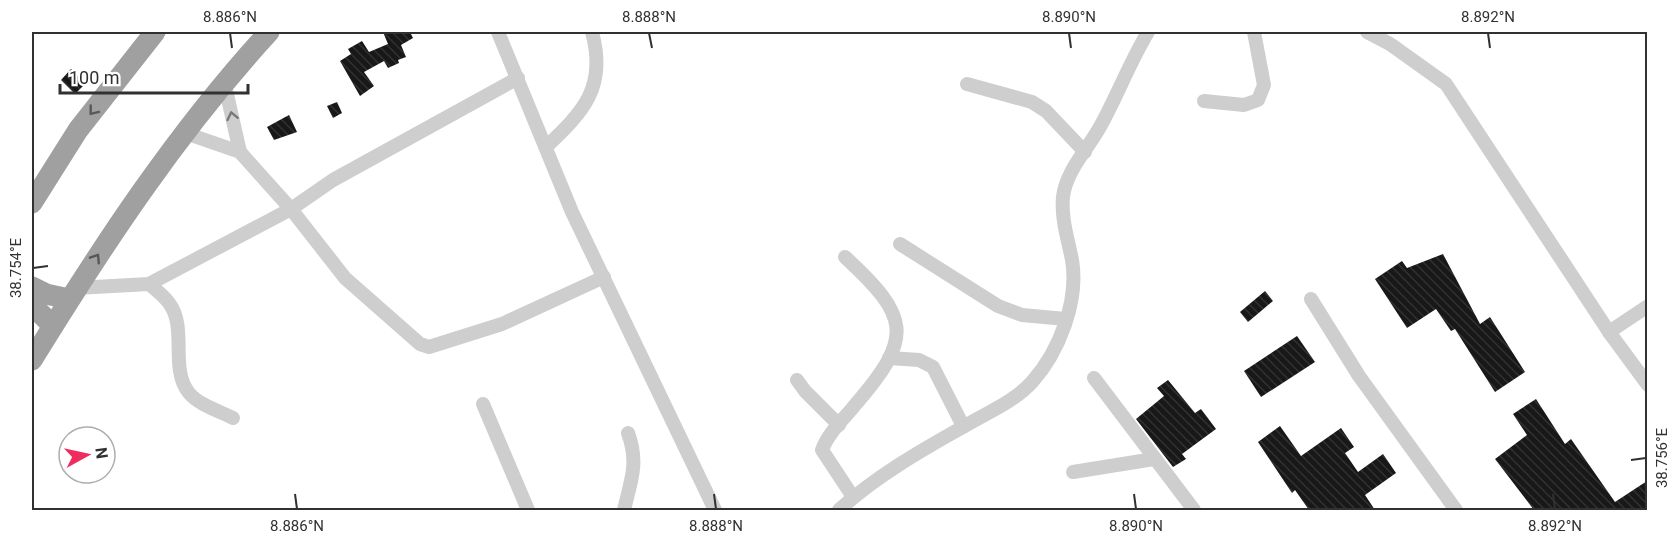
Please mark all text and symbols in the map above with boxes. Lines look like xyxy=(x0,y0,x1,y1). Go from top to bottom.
text: 8.886°N xyxy=(203,8,257,26)
text: 8.888°N xyxy=(622,8,676,26)
text: 8.890°N xyxy=(1042,8,1096,26)
text: 8.892°N xyxy=(1461,8,1515,26)
scale bar xyxy=(60,57,248,95)
text: 100 m xyxy=(69,67,120,88)
one-way arrow xyxy=(90,104,101,115)
one-way arrow xyxy=(226,111,239,121)
text: 38.754°E xyxy=(7,237,25,298)
one-way arrow xyxy=(89,253,100,264)
north arrow xyxy=(57,425,117,485)
text: 38.756°E xyxy=(1653,427,1671,488)
text: N xyxy=(91,446,112,460)
text: 8.886°N xyxy=(270,517,324,535)
text: 8.888°N xyxy=(689,517,743,535)
text: 8.890°N xyxy=(1109,517,1163,535)
text: 8.892°N xyxy=(1528,517,1582,535)

